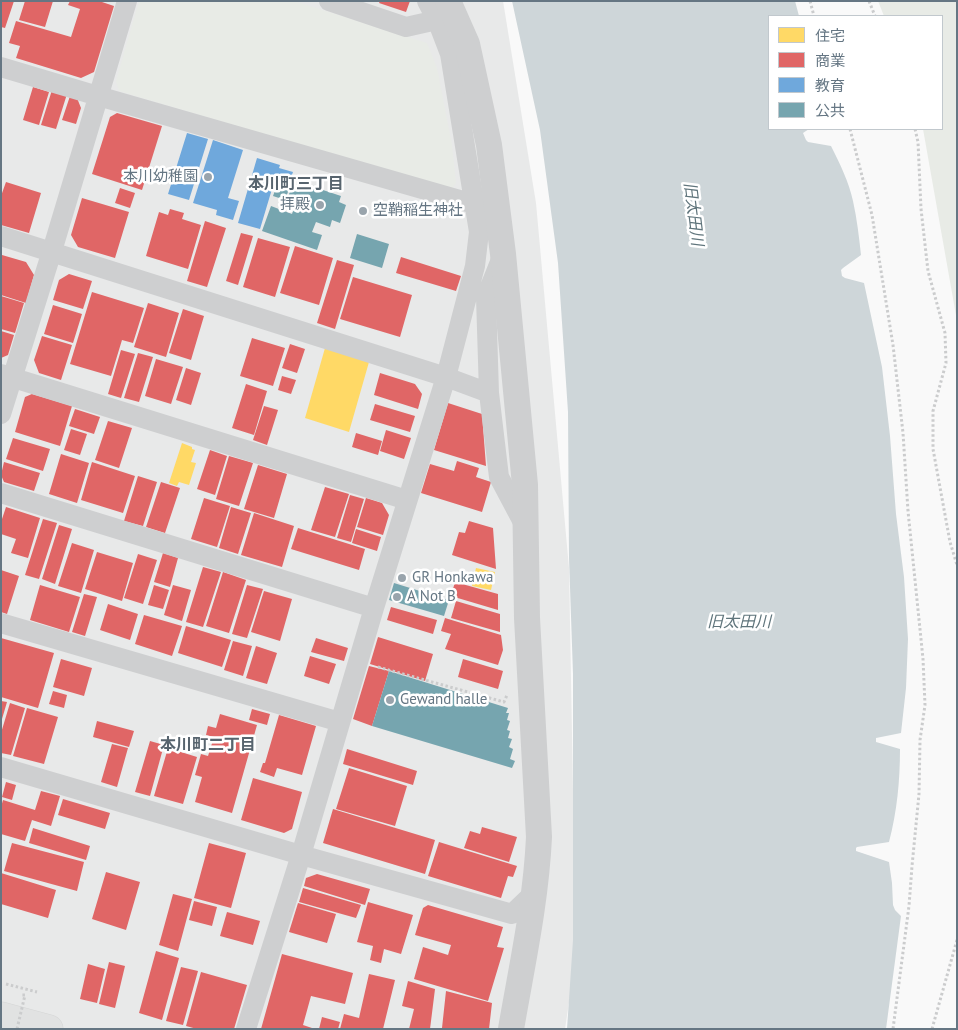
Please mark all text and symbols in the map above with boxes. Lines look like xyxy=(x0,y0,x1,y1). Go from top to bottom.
legend xyxy=(768,15,943,130)
text: 住宅 xyxy=(815,26,845,45)
text: 商業 xyxy=(815,51,845,70)
text: 教育 xyxy=(815,76,845,95)
text: 公共 xyxy=(815,101,845,120)
place label: 本川幼稚園 xyxy=(123,168,198,186)
marker: 本川幼稚園 xyxy=(202,171,214,183)
district label: 本川町三丁目 xyxy=(248,174,344,194)
water label: 旧太田川 xyxy=(680,181,706,247)
place label: 拝殿 xyxy=(280,196,310,214)
marker: 拝殿 xyxy=(314,199,326,211)
place label: 空鞘稲生神社 xyxy=(373,202,463,220)
marker: 空鞘稲生神社 xyxy=(357,205,369,217)
place label: GR Honkawa xyxy=(412,569,494,587)
marker: GR Honkawa xyxy=(396,572,408,584)
place label: A Not B xyxy=(407,588,456,606)
marker: A Not B xyxy=(391,591,403,603)
water label: 旧太田川 xyxy=(707,612,771,632)
place label: Gewand halle xyxy=(400,691,487,709)
marker: Gewand halle xyxy=(384,694,396,706)
district label: 本川町二丁目 xyxy=(160,735,256,755)

